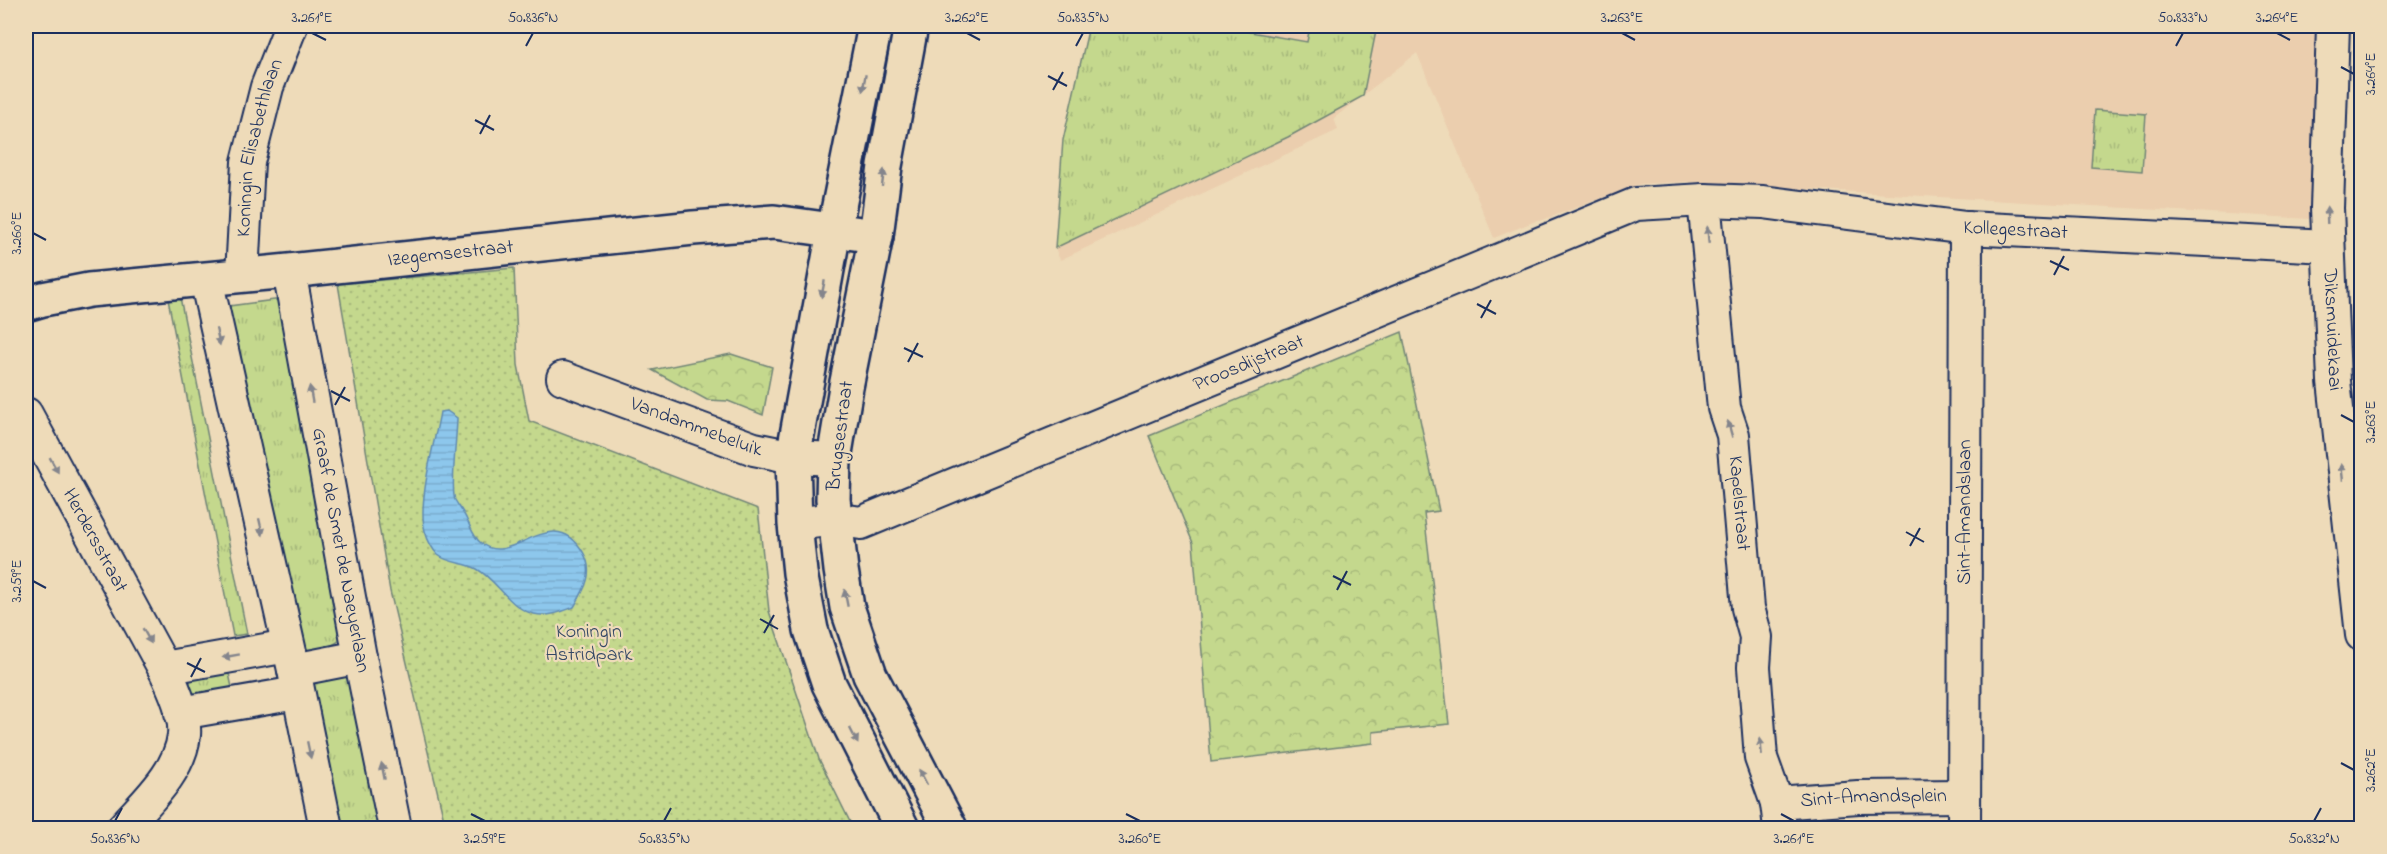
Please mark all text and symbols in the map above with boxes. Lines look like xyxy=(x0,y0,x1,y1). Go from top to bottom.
text: 3.261°E xyxy=(291,7,333,29)
text: 50.836°N xyxy=(508,7,558,29)
text: 3.262°E xyxy=(945,7,989,29)
text: 50.835°N xyxy=(1057,7,1109,29)
text: 3.263°E xyxy=(1601,7,1643,29)
text: 50.833°N xyxy=(2158,7,2208,29)
text: 3.264°E xyxy=(2256,7,2298,29)
text: 3.264°E xyxy=(2360,53,2382,95)
street label: Koningin Elisabethlaan xyxy=(230,54,291,238)
one-way arrow xyxy=(859,74,868,93)
one-way arrow xyxy=(878,169,888,188)
one-way arrow xyxy=(2322,205,2332,224)
text: 3.260°E xyxy=(6,212,28,254)
street label: Kollegestraat xyxy=(1962,213,2069,248)
one-way arrow xyxy=(1703,226,1713,245)
street label: Izegemsestraat xyxy=(386,233,515,275)
street label: Diksmuidekaai xyxy=(2315,267,2349,392)
one-way arrow xyxy=(818,279,827,298)
one-way arrow xyxy=(214,327,224,346)
street label: Proosdijstraat xyxy=(1189,327,1309,399)
street label: Brugsestraat xyxy=(820,379,863,494)
one-way arrow xyxy=(306,384,315,403)
street label: Vandammebeluik xyxy=(625,389,765,465)
text: 3.263°E xyxy=(2360,401,2382,443)
one-way arrow xyxy=(1725,420,1734,438)
street label: Graaf de Smet de Naeyerlaan xyxy=(304,425,377,676)
street label: Sint-Amandslaan xyxy=(1950,439,1980,585)
street label: Kapelstraat xyxy=(1720,455,1758,552)
one-way arrow xyxy=(49,457,59,474)
one-way arrow xyxy=(2337,463,2347,482)
street label: Herdersstraat xyxy=(55,483,135,598)
one-way arrow xyxy=(257,518,267,536)
text: 3.259°E xyxy=(6,560,28,602)
one-way arrow xyxy=(841,589,850,608)
park label: Koningin Astridpark xyxy=(546,618,633,670)
one-way arrow xyxy=(142,628,152,645)
one-way arrow xyxy=(221,652,240,661)
one-way arrow xyxy=(850,728,859,745)
one-way arrow xyxy=(1756,738,1765,757)
one-way arrow xyxy=(305,741,314,760)
text: 3.262°E xyxy=(2360,748,2382,792)
one-way arrow xyxy=(378,762,388,780)
one-way arrow xyxy=(918,768,928,785)
street label: Sint-Amandsplein xyxy=(1799,782,1947,816)
text: 50.836°N xyxy=(90,828,140,850)
text: 3.259°E xyxy=(464,828,506,850)
text: 50.835°N xyxy=(638,828,690,850)
text: 3.260°E xyxy=(1119,828,1161,850)
text: 3.261°E xyxy=(1773,828,1815,850)
text: 50.832°N xyxy=(2288,828,2340,850)

